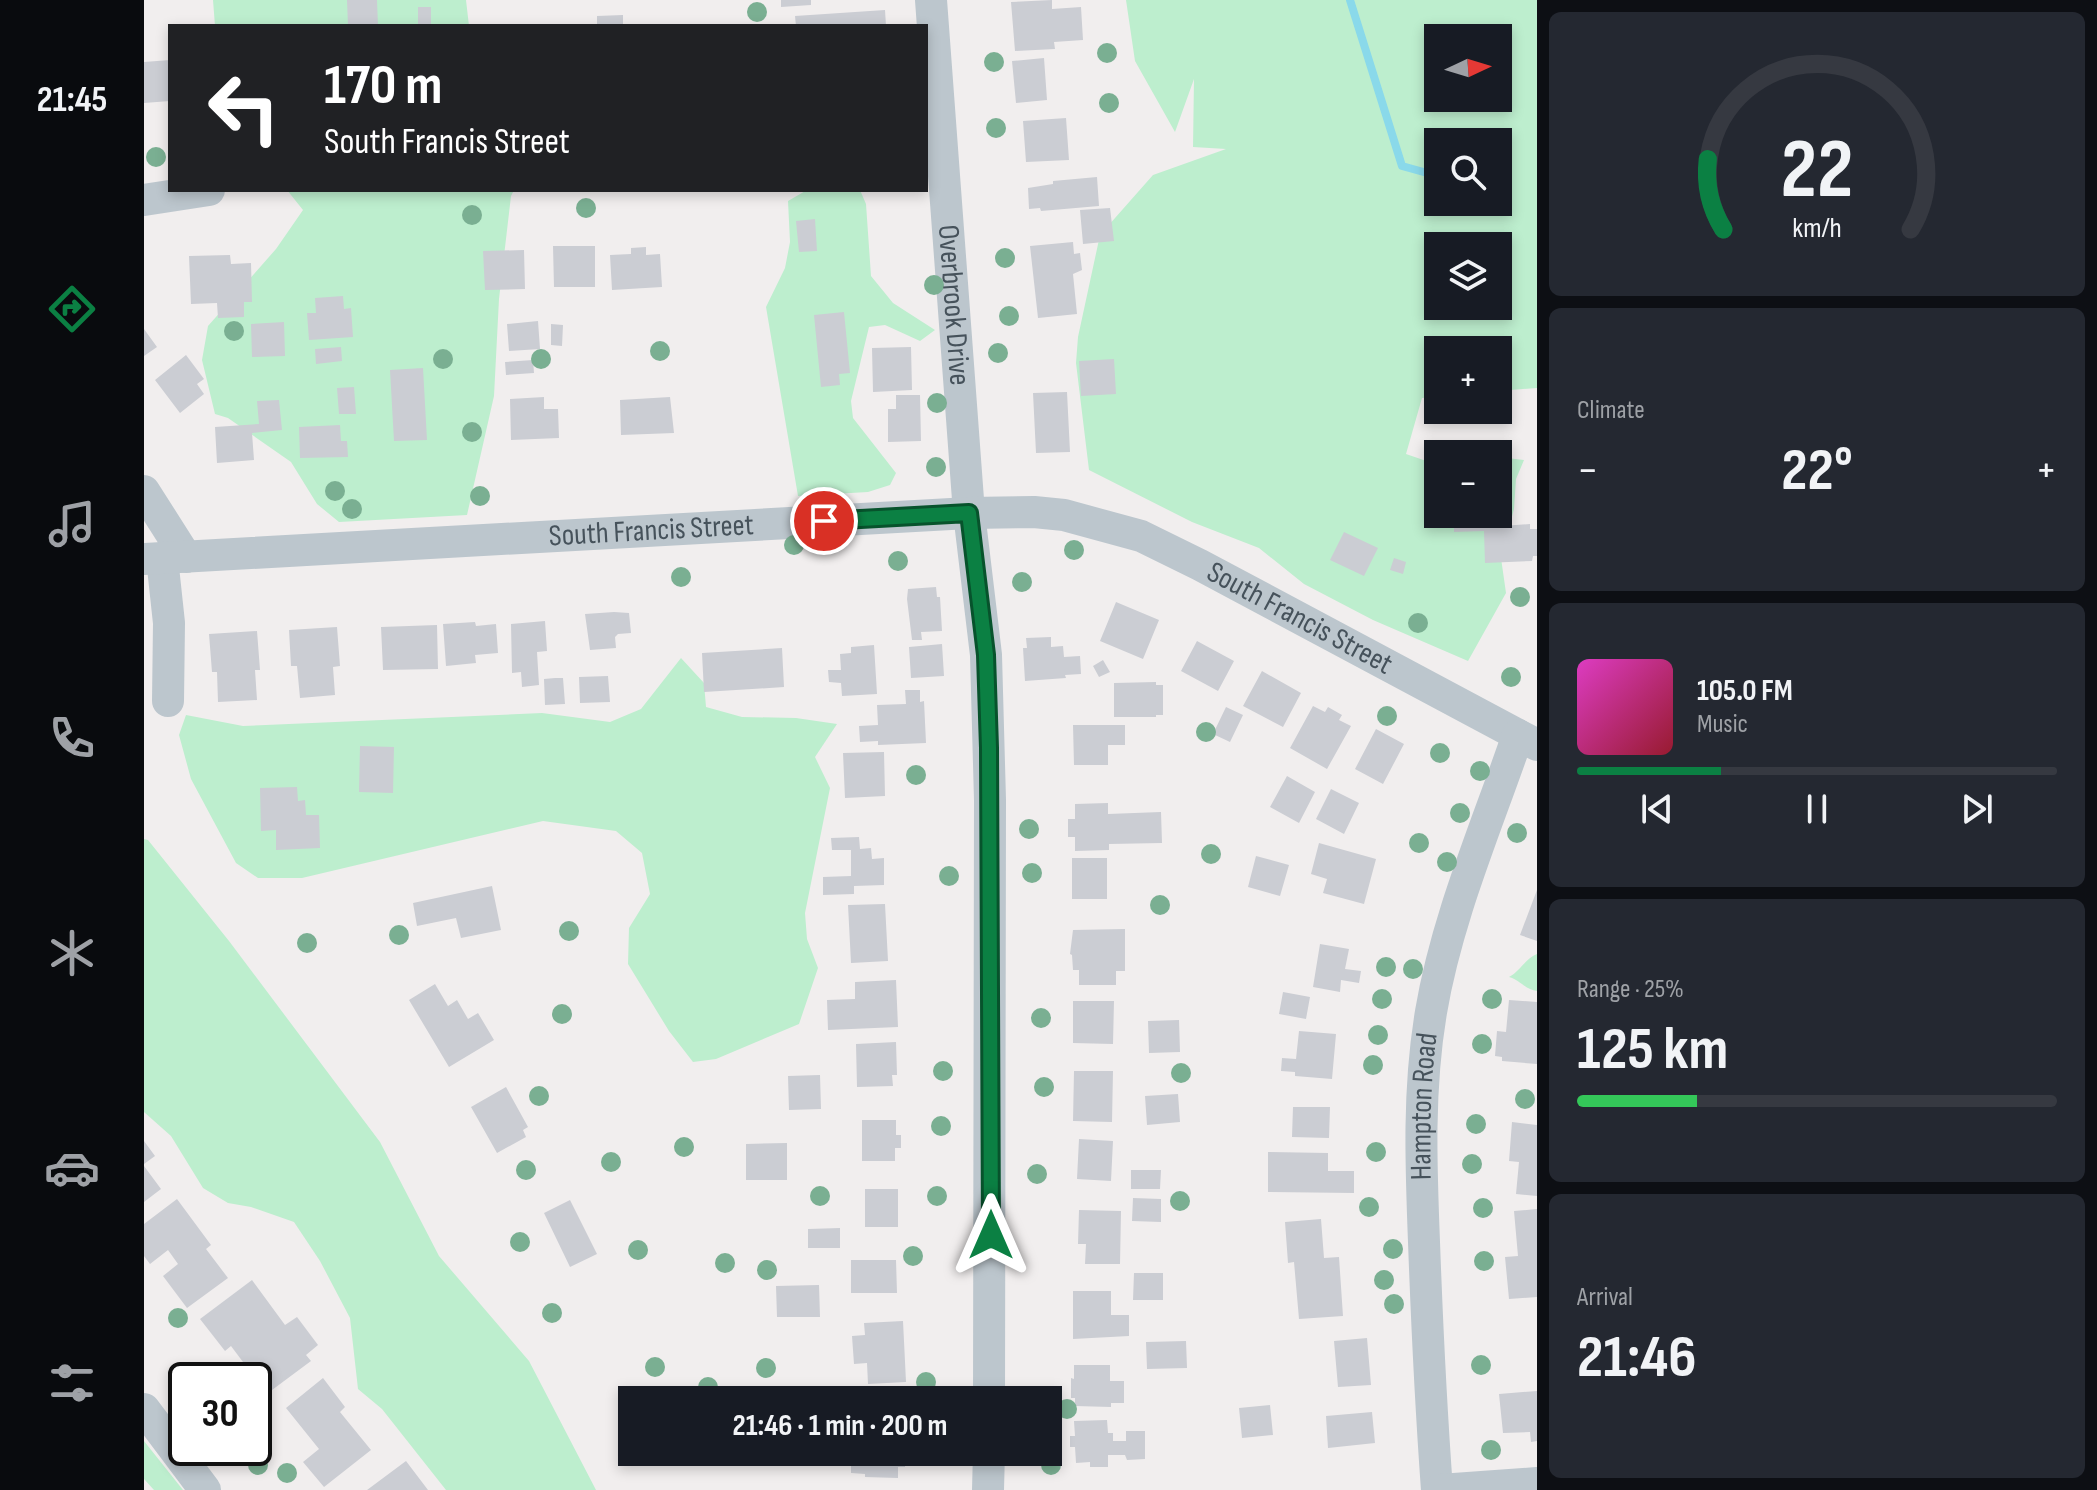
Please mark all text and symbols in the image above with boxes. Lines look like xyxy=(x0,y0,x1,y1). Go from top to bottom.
north arrow xyxy=(1424,24,1512,112)
map controls xyxy=(1424,24,1512,528)
text: 170 m xyxy=(324,53,442,120)
icon: left xyxy=(192,56,296,160)
text: 21:45 xyxy=(37,79,107,122)
text: 22 xyxy=(1781,120,1853,220)
text: South Francis Street xyxy=(324,121,570,164)
button: search xyxy=(1424,128,1512,216)
text: km/h xyxy=(1792,211,1842,246)
street label: Overbrook Drive xyxy=(930,224,978,387)
button: layers xyxy=(1424,232,1512,320)
icon: directions xyxy=(44,281,100,337)
button: + xyxy=(1424,336,1512,424)
text: Climate xyxy=(1577,395,1645,426)
text: 22° xyxy=(1781,435,1853,507)
button: − xyxy=(1424,440,1512,528)
text: − xyxy=(1577,444,1599,497)
text: + xyxy=(2035,444,2057,497)
pin xyxy=(790,487,858,555)
icon: music xyxy=(44,496,100,552)
icon: arrive xyxy=(802,499,846,543)
street label: South Francis Street xyxy=(548,507,755,554)
street label: South Francis Street xyxy=(1201,554,1399,682)
text: 105.0 FM xyxy=(1697,673,1793,709)
text: Music xyxy=(1697,709,1748,740)
icon: phone xyxy=(44,710,100,766)
icon: previous xyxy=(1635,787,1679,831)
icon: pause xyxy=(1795,787,1839,831)
icon: next xyxy=(1955,787,1999,831)
icon: climate xyxy=(44,925,100,981)
text: Range · 25% xyxy=(1577,974,1684,1005)
text: 125 km xyxy=(1577,1014,1728,1086)
street label: Hampton Road xyxy=(1403,1031,1446,1180)
icon: car xyxy=(44,1140,100,1196)
position arrow xyxy=(949,1193,1033,1277)
text: Arrival xyxy=(1577,1282,1633,1313)
text: 21:46 xyxy=(1577,1322,1696,1394)
icon: filters xyxy=(44,1355,100,1411)
speed limit sign: 30 xyxy=(168,1362,272,1466)
text: 21:46 · 1 min · 200 m xyxy=(733,1408,947,1444)

